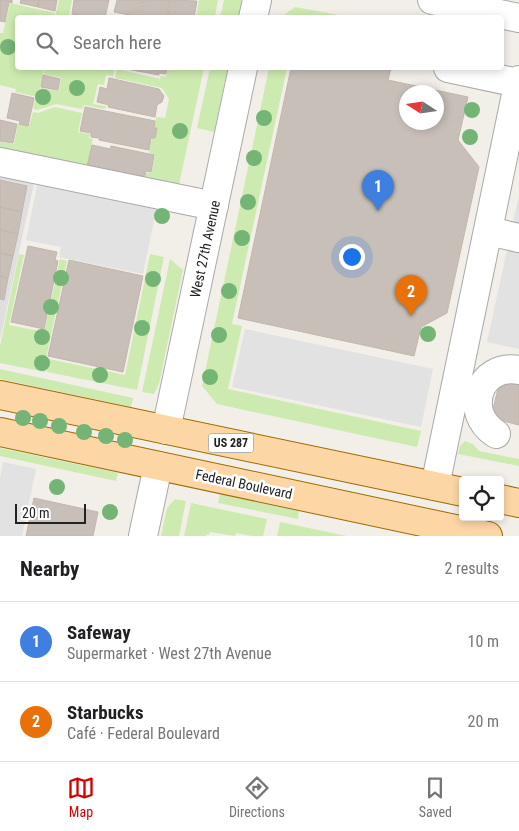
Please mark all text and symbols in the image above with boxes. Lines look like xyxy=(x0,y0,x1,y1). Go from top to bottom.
search box xyxy=(15,15,504,70)
icon: search xyxy=(33,29,61,57)
text: Search here xyxy=(73,31,161,54)
north arrow xyxy=(399,85,444,130)
pin: 1 xyxy=(362,170,394,211)
street label: West 27th Avenue xyxy=(187,198,223,299)
your location xyxy=(339,244,365,270)
pin: 2 xyxy=(395,275,427,316)
road number: US 287 xyxy=(208,433,254,452)
street label: Federal Boulevard xyxy=(194,466,294,502)
map controls xyxy=(459,476,504,521)
button: locate xyxy=(459,476,504,521)
scale bar xyxy=(15,501,86,524)
text: 20 m xyxy=(22,505,50,521)
text: Nearby xyxy=(20,557,79,581)
text: 2 results xyxy=(444,559,499,578)
text: Safeway xyxy=(67,621,131,644)
text: 1 xyxy=(32,632,40,651)
text: 10 m xyxy=(467,632,499,651)
text: Supermarket · West 27th Avenue xyxy=(67,644,272,663)
text: Starbucks xyxy=(67,701,144,724)
text: 2 xyxy=(32,712,40,731)
text: 20 m xyxy=(467,712,499,731)
text: Café · Federal Boulevard xyxy=(67,724,220,743)
tab: Map xyxy=(67,774,95,820)
tab: Directions xyxy=(229,774,285,820)
tab: Saved xyxy=(419,774,452,820)

